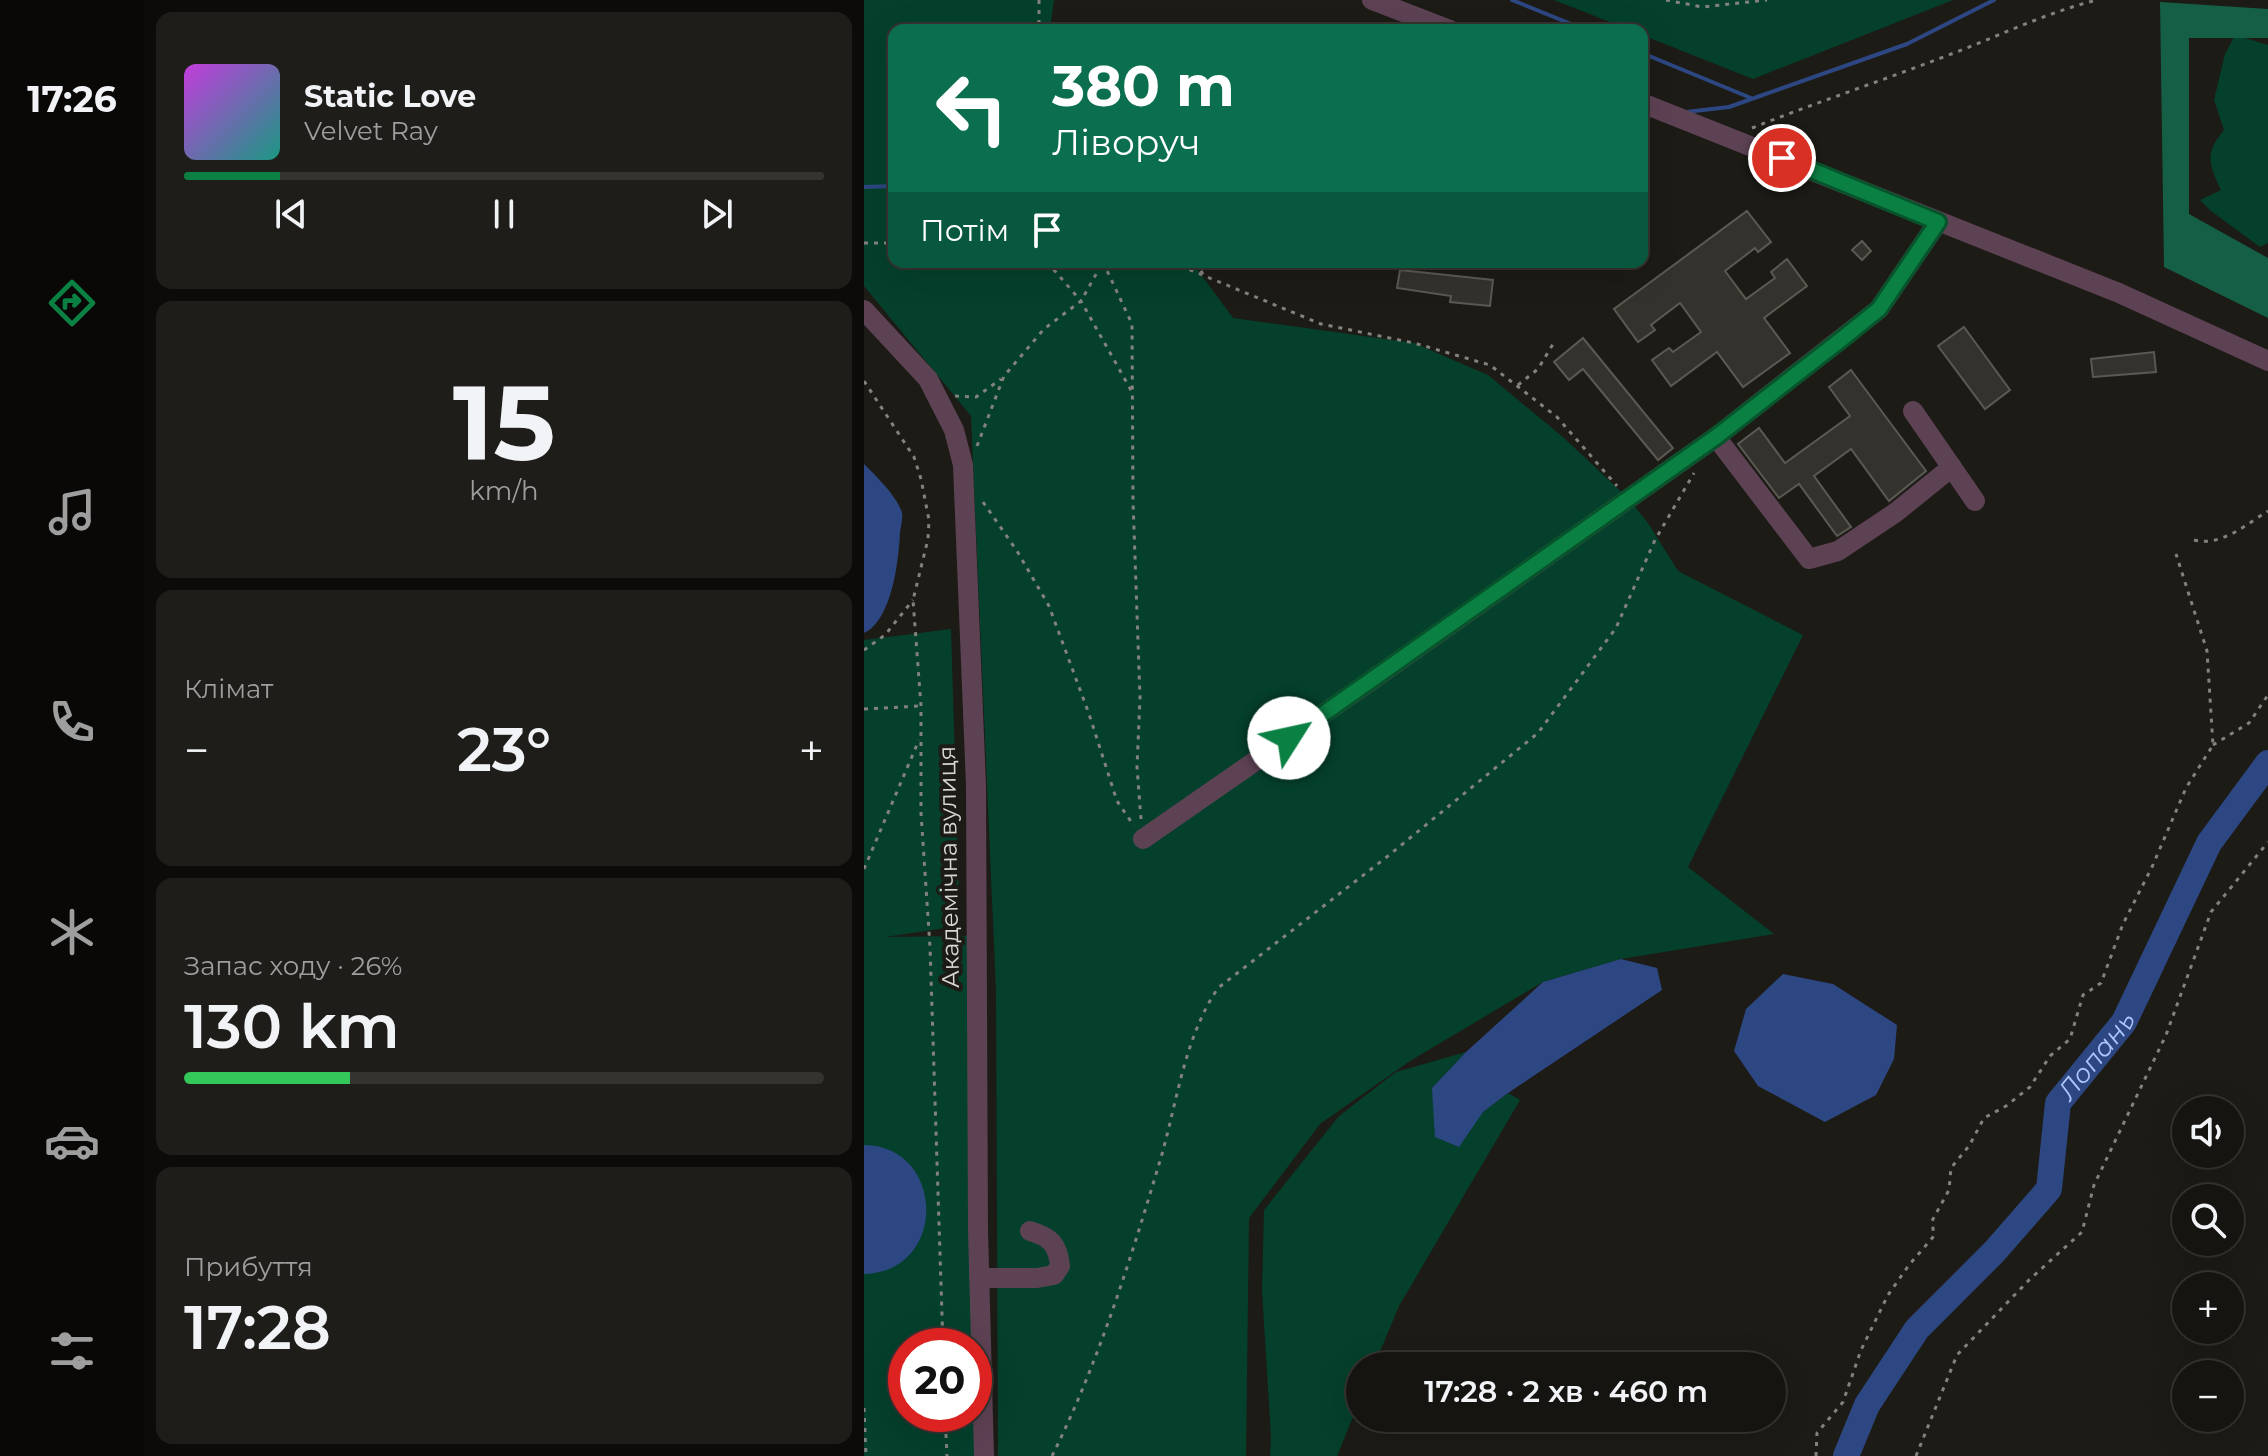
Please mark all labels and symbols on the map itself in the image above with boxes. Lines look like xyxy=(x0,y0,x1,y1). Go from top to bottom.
pin xyxy=(1748,124,1816,192)
position arrow xyxy=(1247,696,1331,780)
street label: Академічна вулиця xyxy=(932,746,965,988)
water label: Лопань xyxy=(2050,1007,2142,1108)
speed limit sign: 20 xyxy=(888,1328,992,1432)

